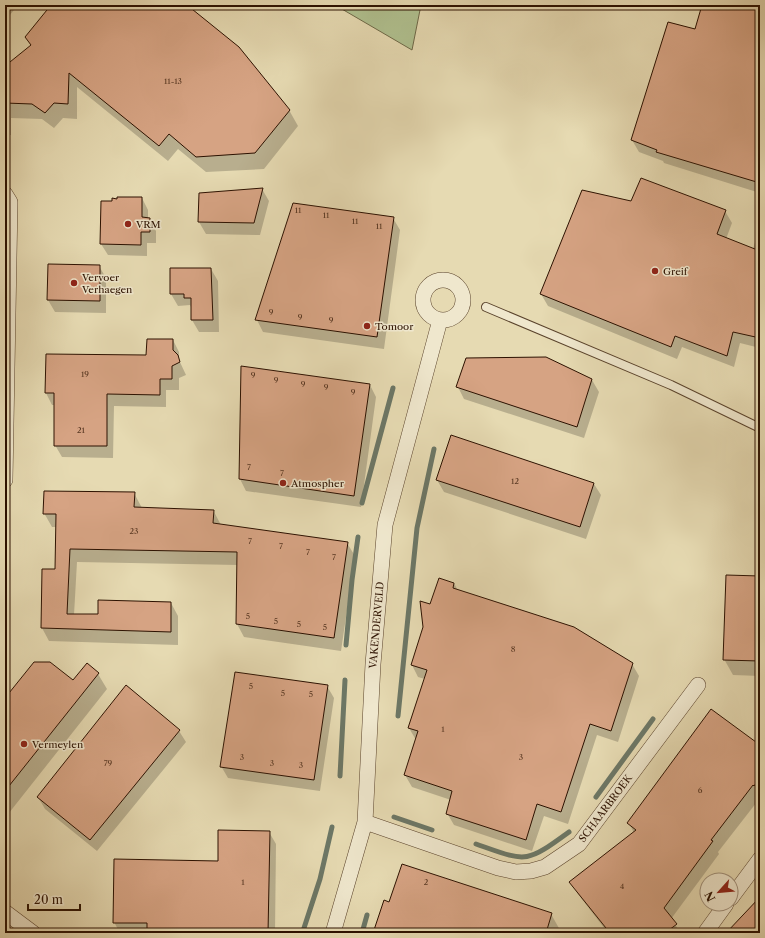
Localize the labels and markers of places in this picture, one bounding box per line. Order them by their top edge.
place label: VRM [135,218,161,231]
marker: VRM [123,219,133,229]
place label: Greif [663,265,689,278]
marker: Greif [650,266,660,276]
place label: Vervoer Verhaegen [81,271,133,296]
marker: Vervoer Verhaegen [69,278,79,288]
place label: Tomoor [375,320,414,333]
marker: Tomoor [362,321,372,331]
place label: Atmospher [290,477,345,490]
marker: Atmospher [278,478,288,488]
place label: Vermeylen [31,738,84,751]
marker: Vermeylen [19,739,29,749]

